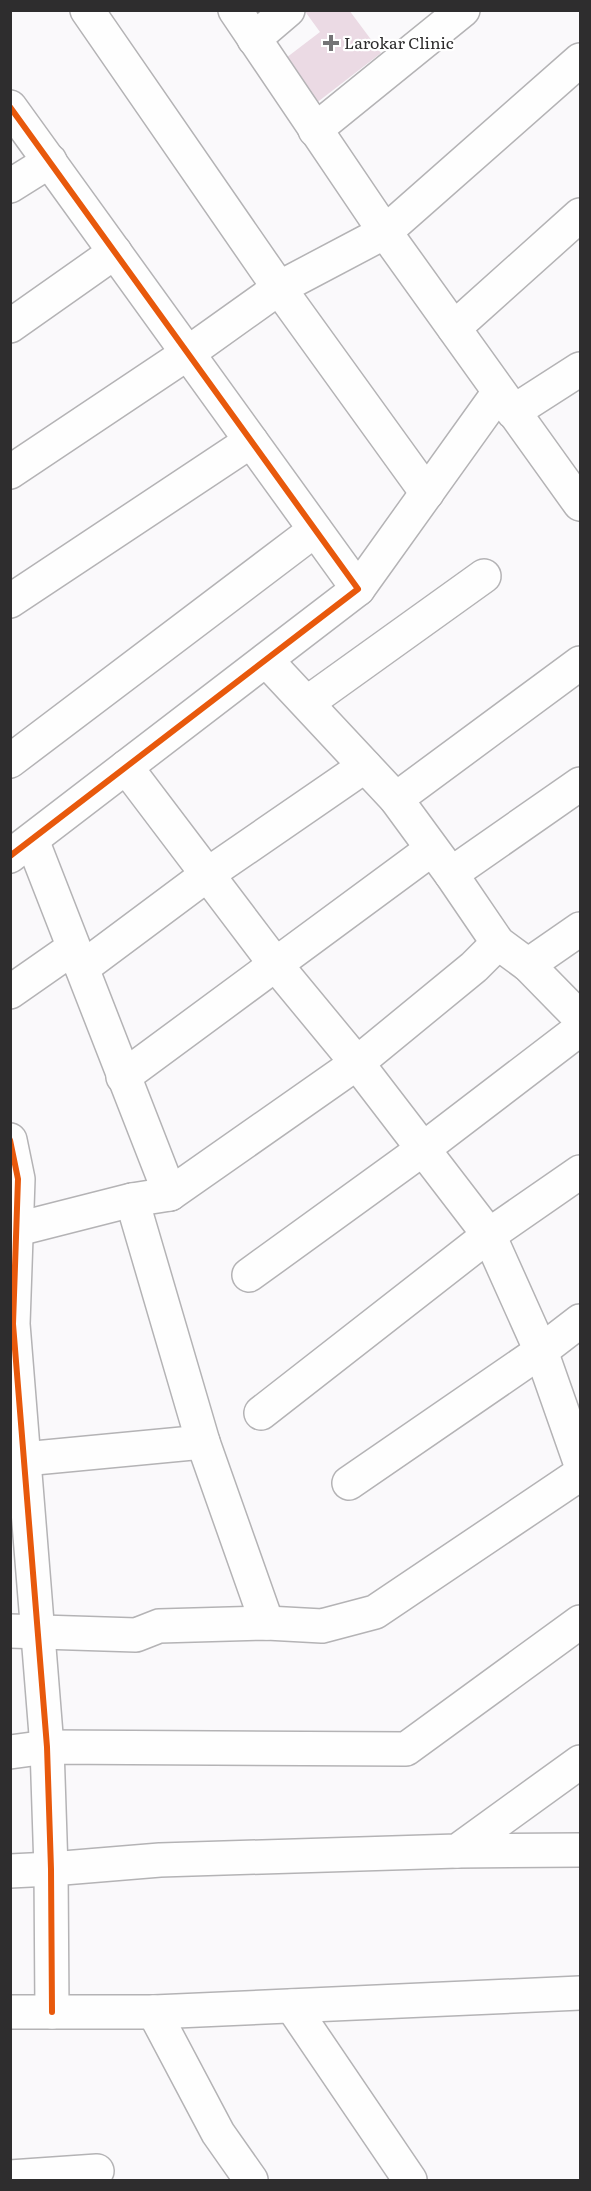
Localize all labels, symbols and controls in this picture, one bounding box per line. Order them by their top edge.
place label: Larokar Clinic [344,30,454,54]
marker: Larokar Clinic [322,34,340,52]

